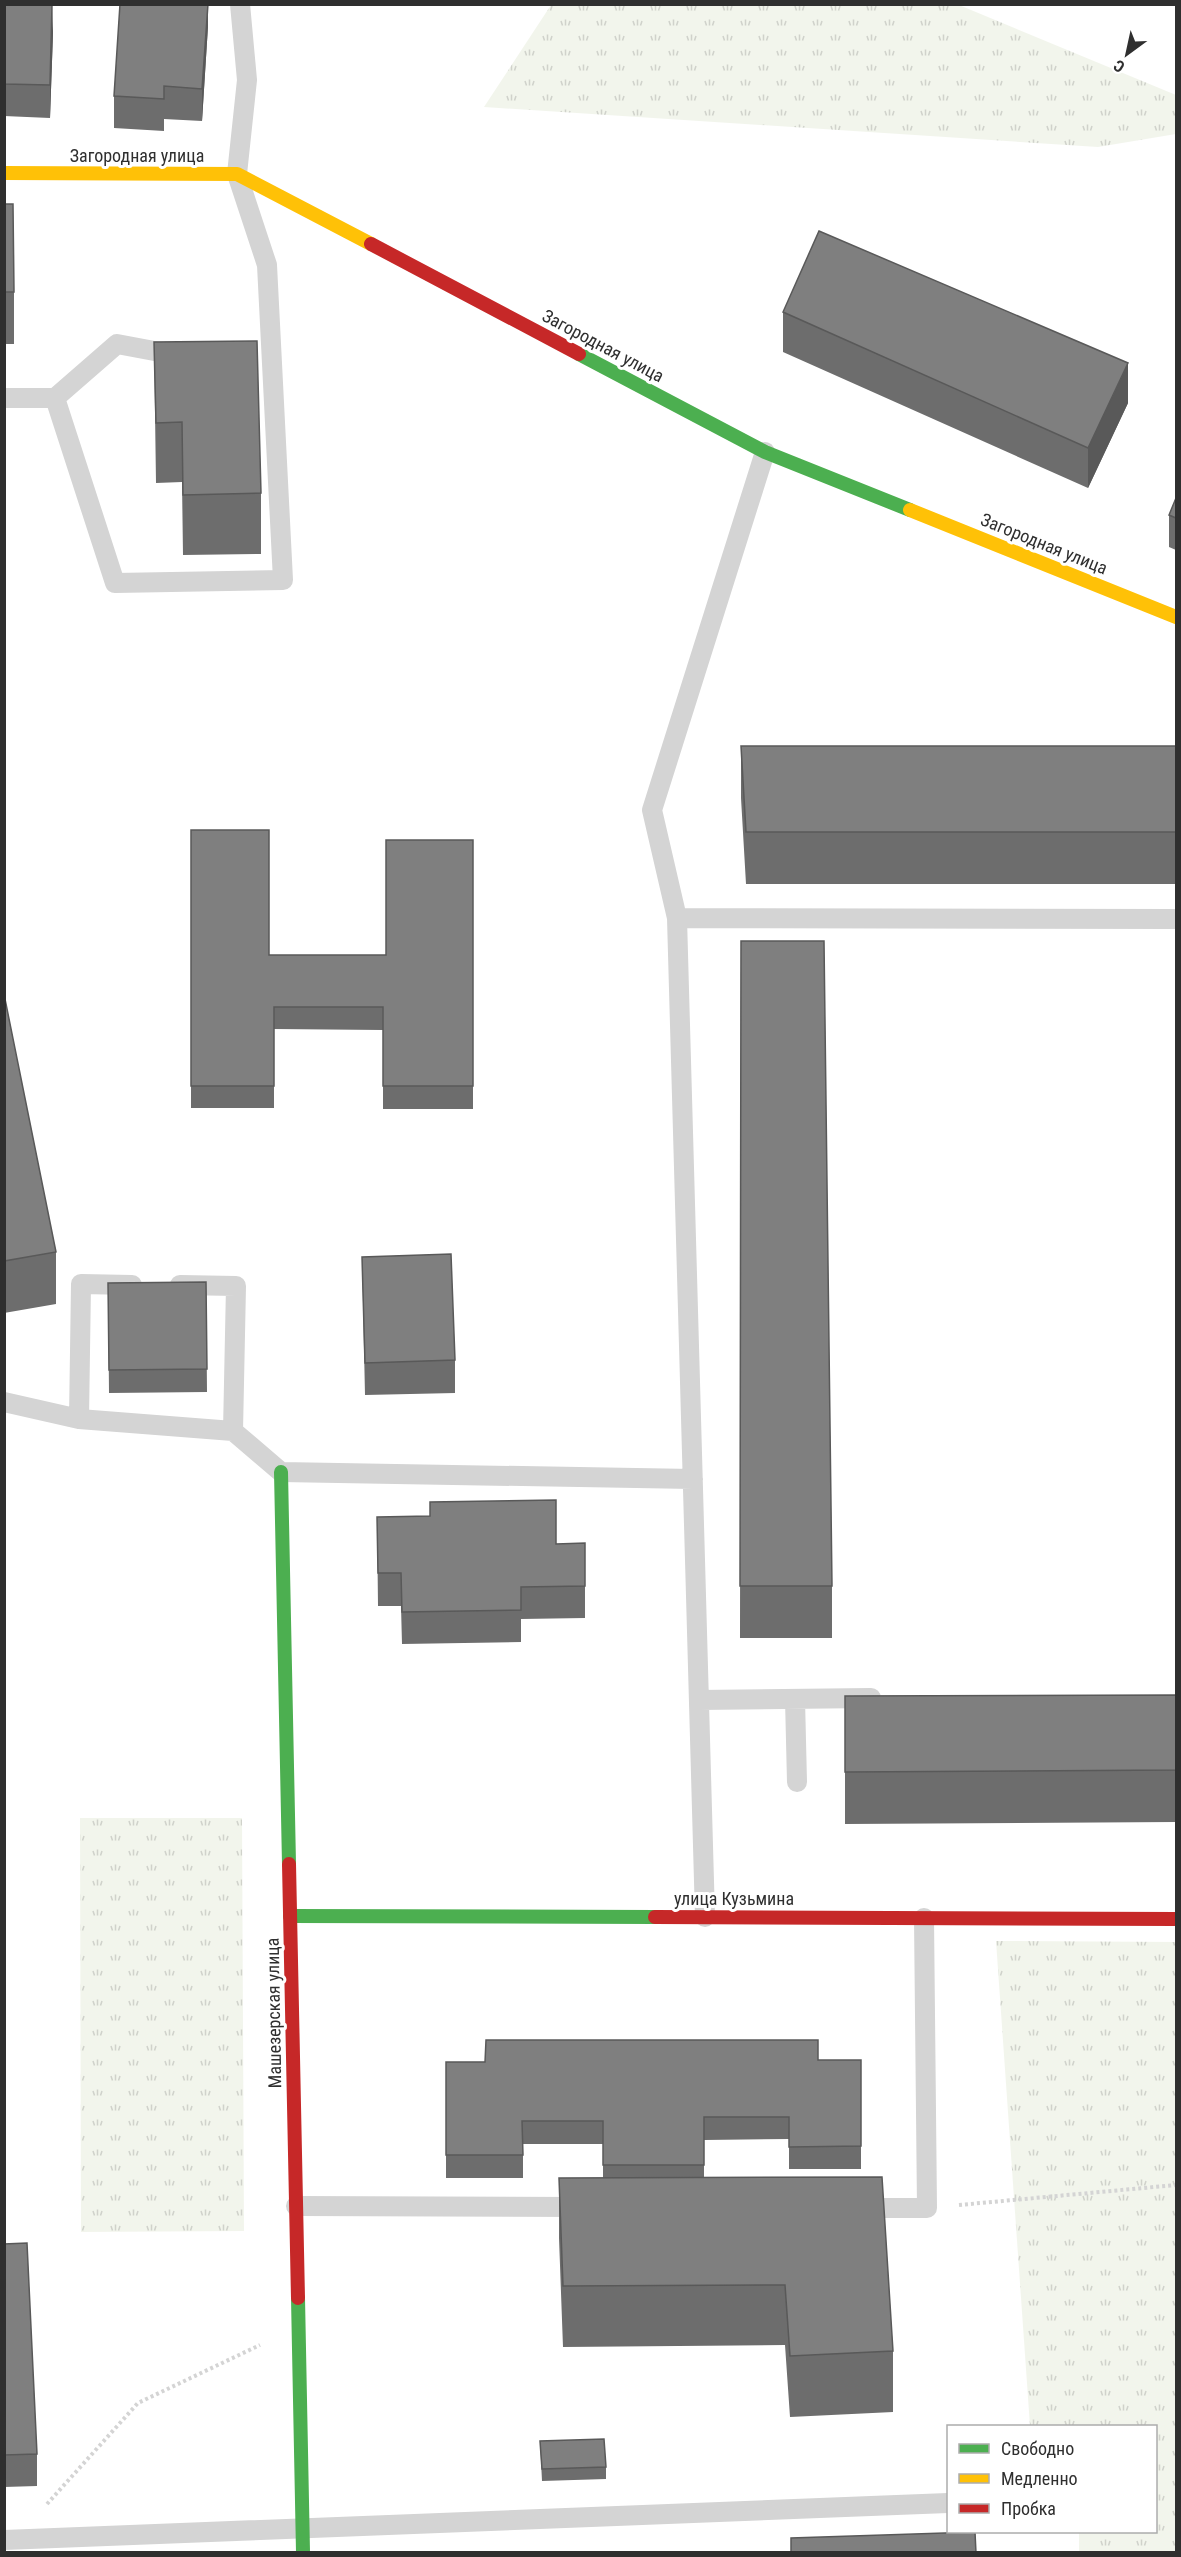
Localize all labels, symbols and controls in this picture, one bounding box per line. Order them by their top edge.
north arrow [1097,24,1157,84]
text: С [1110,56,1128,77]
street label: Загородная улица [70,145,204,166]
street label: Загородная улица [539,305,668,386]
street label: Загородная улица [978,509,1111,578]
street label: улица Кузьмина [674,1888,794,1909]
street label: Машезерская улица [262,1938,285,2089]
legend [947,2425,1157,2533]
text: Свободно [1001,2438,1074,2459]
text: Медленно [1001,2468,1078,2489]
text: Пробка [1001,2498,1056,2519]

